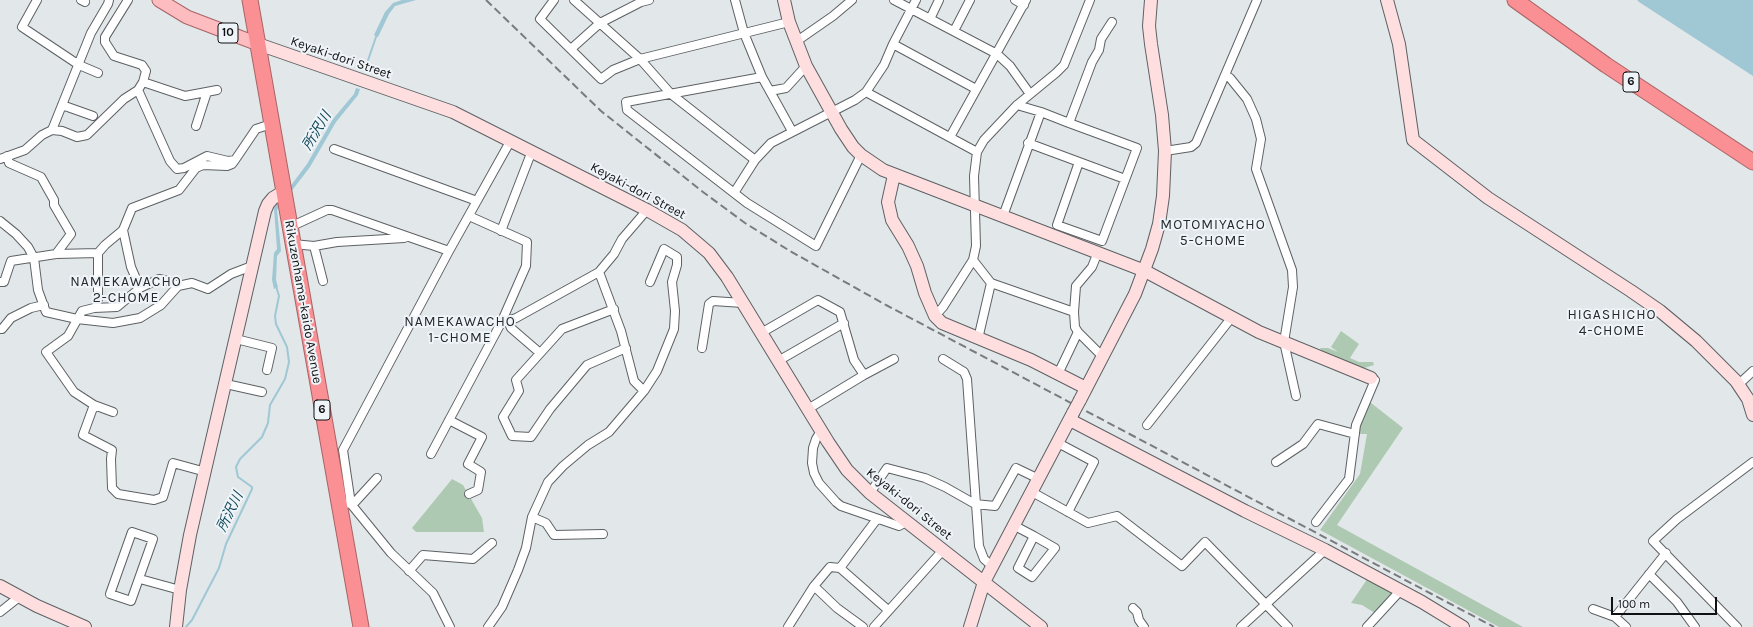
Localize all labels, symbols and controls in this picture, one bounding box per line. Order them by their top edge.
road number: 10 [218,23,238,43]
street label: Keyaki-dori Street [289,33,393,83]
road number: 6 [1623,72,1639,92]
water label: 所沢川 [299,109,335,153]
street label: Keyaki-dori Street [588,159,688,223]
district label: MOTOMIYACHO 5-CHOME [1160,217,1266,250]
street label: Rikuzenhama-kaido Avenue [281,219,325,385]
district label: NAMEKAWACHO 2-CHOME [70,274,182,306]
district label: HIGASHICHO 4-CHOME [1567,307,1657,340]
district label: NAMEKAWACHO 1-CHOME [404,314,516,346]
road number: 6 [314,400,330,420]
street label: Keyaki-dori Street [863,465,955,543]
water label: 所沢川 [213,489,247,535]
scale bar [1613,589,1719,615]
text: 100 m [1618,597,1650,611]

